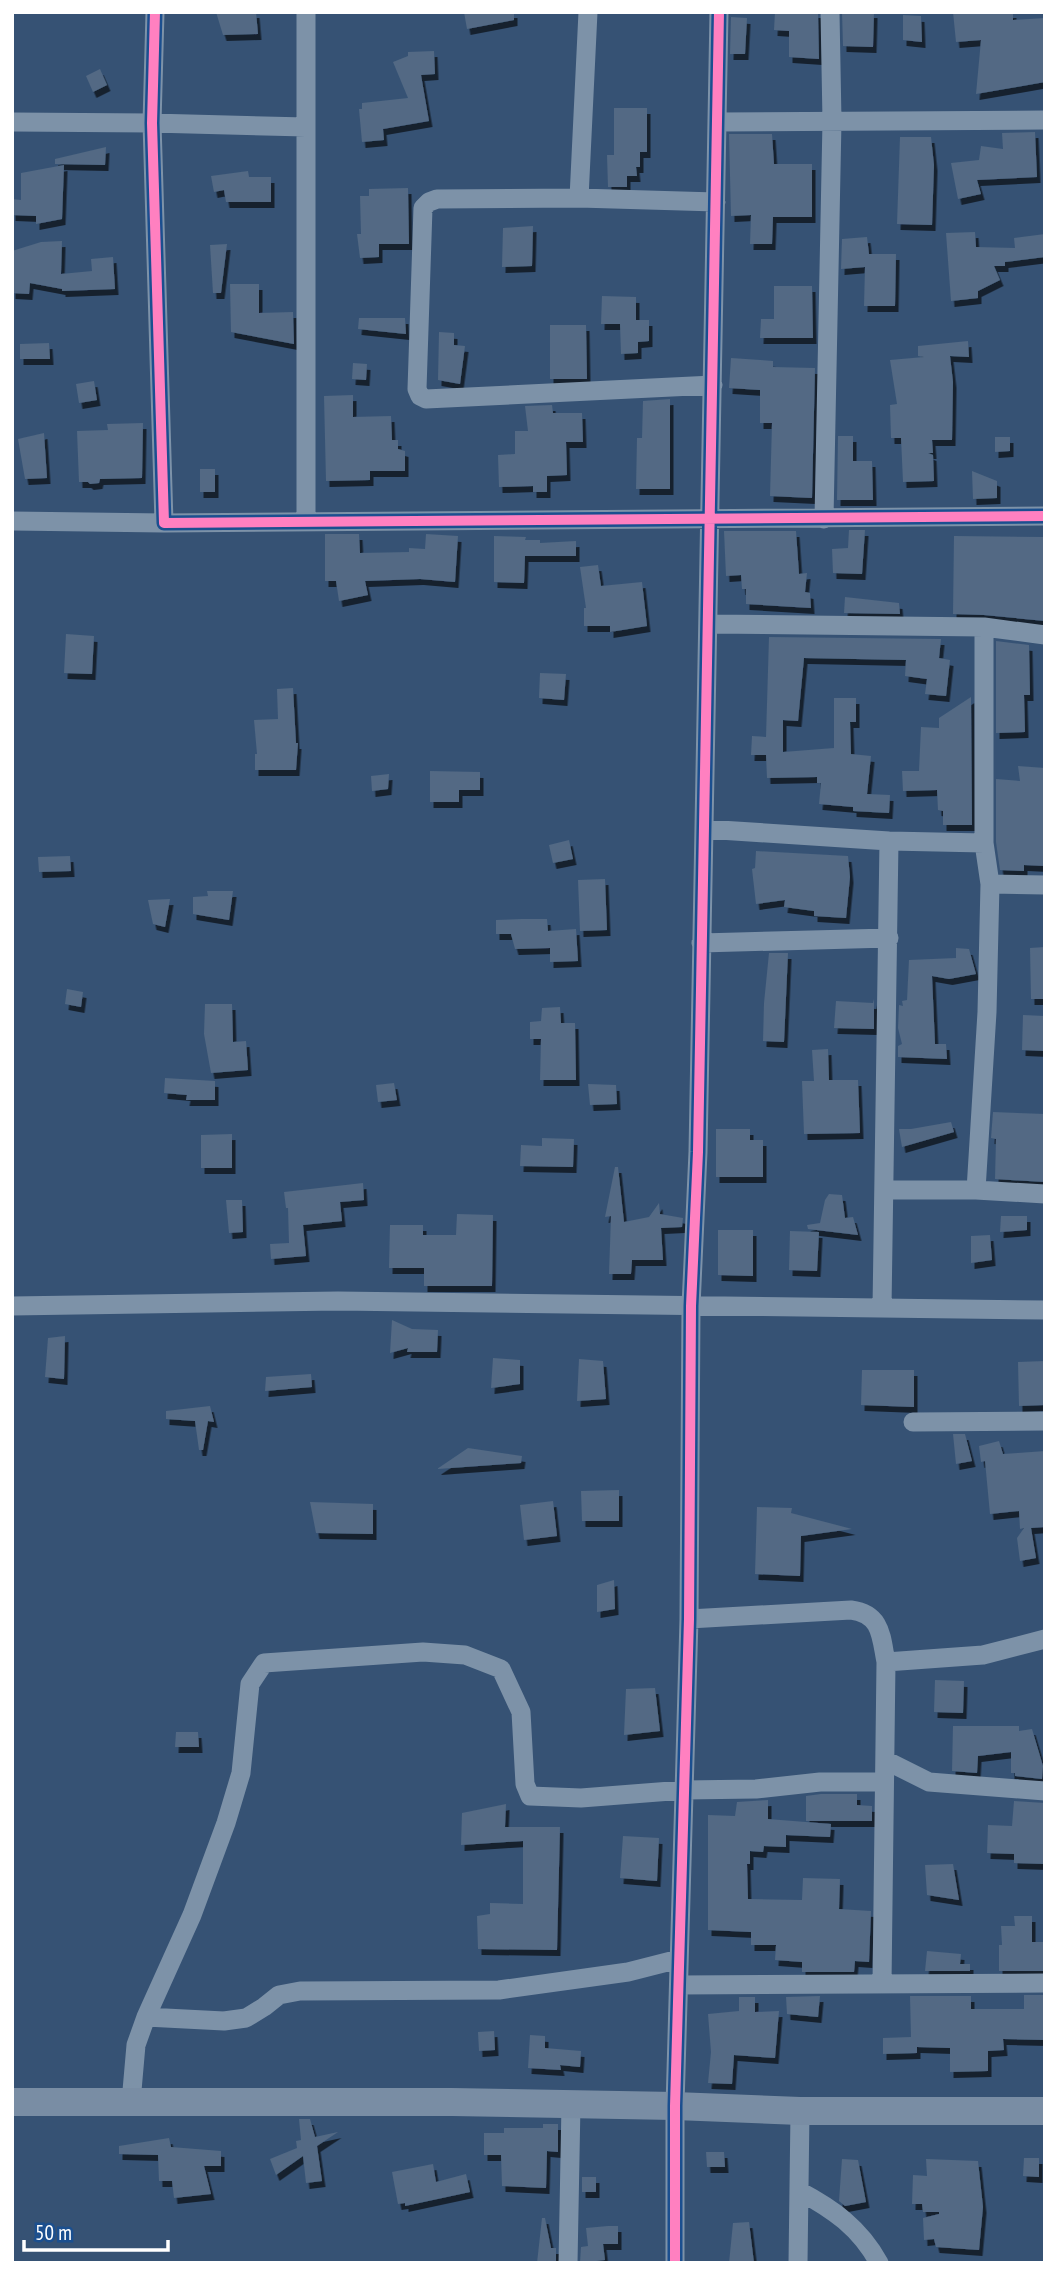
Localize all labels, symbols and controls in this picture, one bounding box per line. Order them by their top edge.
scale bar [24,2208,168,2252]
text: 50 m [35,2219,72,2246]

